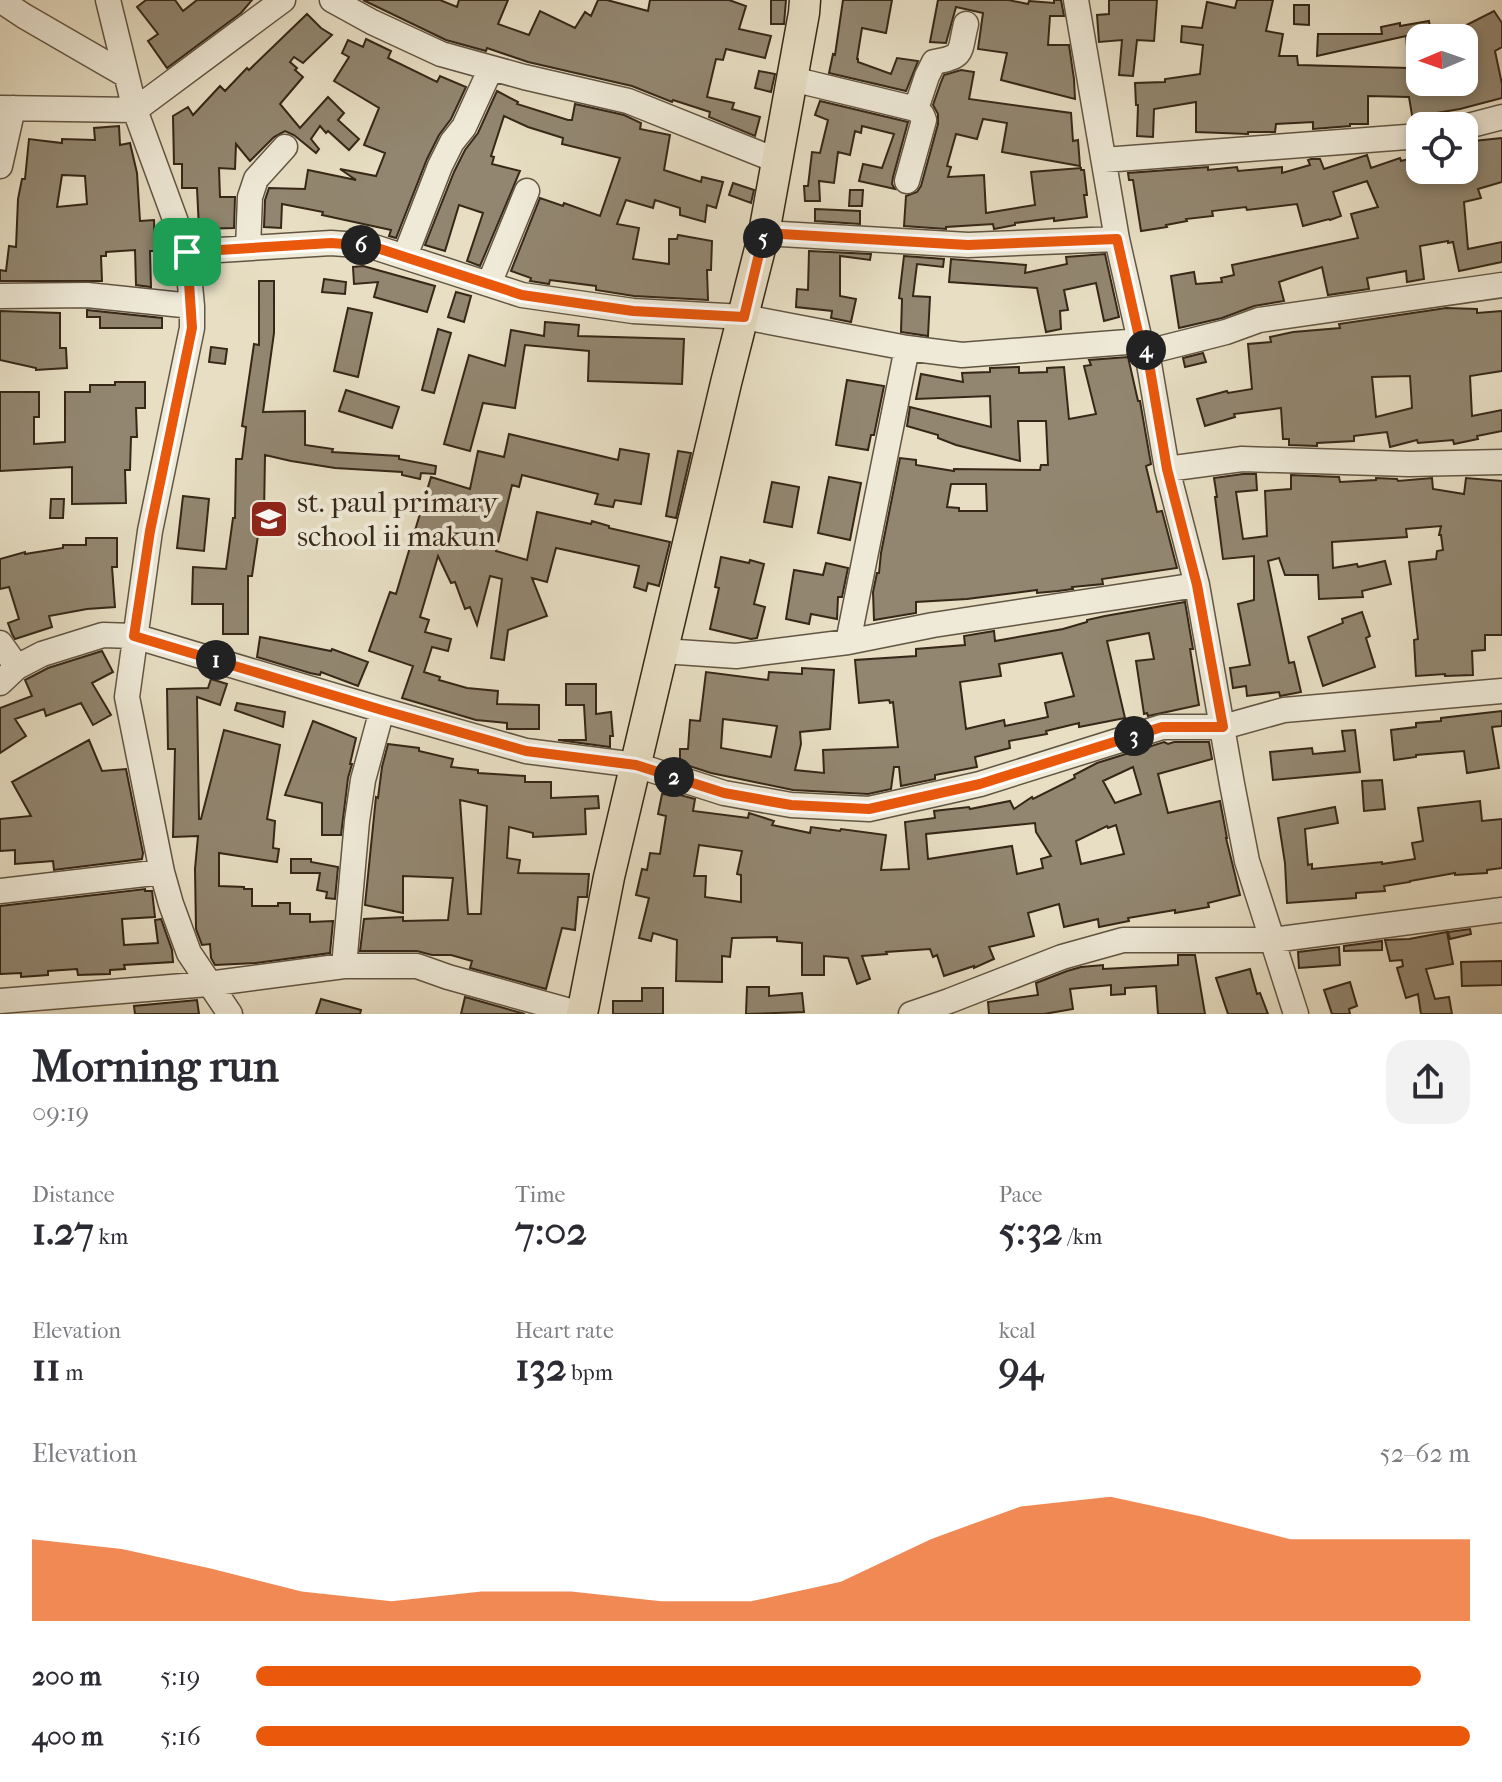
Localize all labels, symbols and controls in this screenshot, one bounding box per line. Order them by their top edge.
north arrow [1406,24,1478,96]
map controls [1406,24,1478,184]
button: locate [1406,112,1478,184]
pin [153,218,221,286]
pin: 5 [743,218,783,258]
pin: 6 [341,225,381,265]
text: 5 [758,225,768,251]
icon: arrive [165,230,209,274]
text: 6 [355,232,367,258]
pin: 4 [1126,330,1166,370]
text: 4 [1140,337,1153,363]
place label: st. paul primary school ii makun [297,485,499,554]
school or university icon: st. paul primary school ii makun [248,498,290,540]
pin: 1 [196,640,236,680]
text: 1 [212,647,220,673]
pin: 3 [1114,716,1154,756]
text: 3 [1129,723,1139,749]
pin: 2 [654,757,694,797]
text: 2 [668,764,680,790]
button: share [1386,1040,1470,1124]
text: Morning run [32,1041,279,1092]
text: 09:19 [32,1097,89,1128]
text: Distance [32,1182,115,1208]
text: Time [515,1182,565,1208]
text: Pace [999,1182,1042,1208]
text: 1.27 [32,1208,94,1254]
text: 7:02 [515,1208,587,1254]
text: 5:32 [999,1208,1063,1254]
text: km [94,1224,128,1250]
text: /km [1063,1224,1102,1250]
text: Elevation [32,1318,121,1344]
text: Heart rate [515,1318,614,1344]
text: kcal [999,1318,1036,1344]
text: 11 [32,1344,61,1390]
text: 132 [515,1344,567,1390]
text: 94 [999,1344,1043,1390]
text: m [61,1360,84,1386]
text: bpm [567,1360,613,1386]
text: Elevation [32,1438,137,1469]
text: 52–62 m [1379,1438,1470,1469]
text: 200 m [32,1661,101,1692]
text: 5:19 [160,1661,200,1692]
text: 400 m [32,1721,103,1752]
text: 5:16 [160,1721,201,1752]

